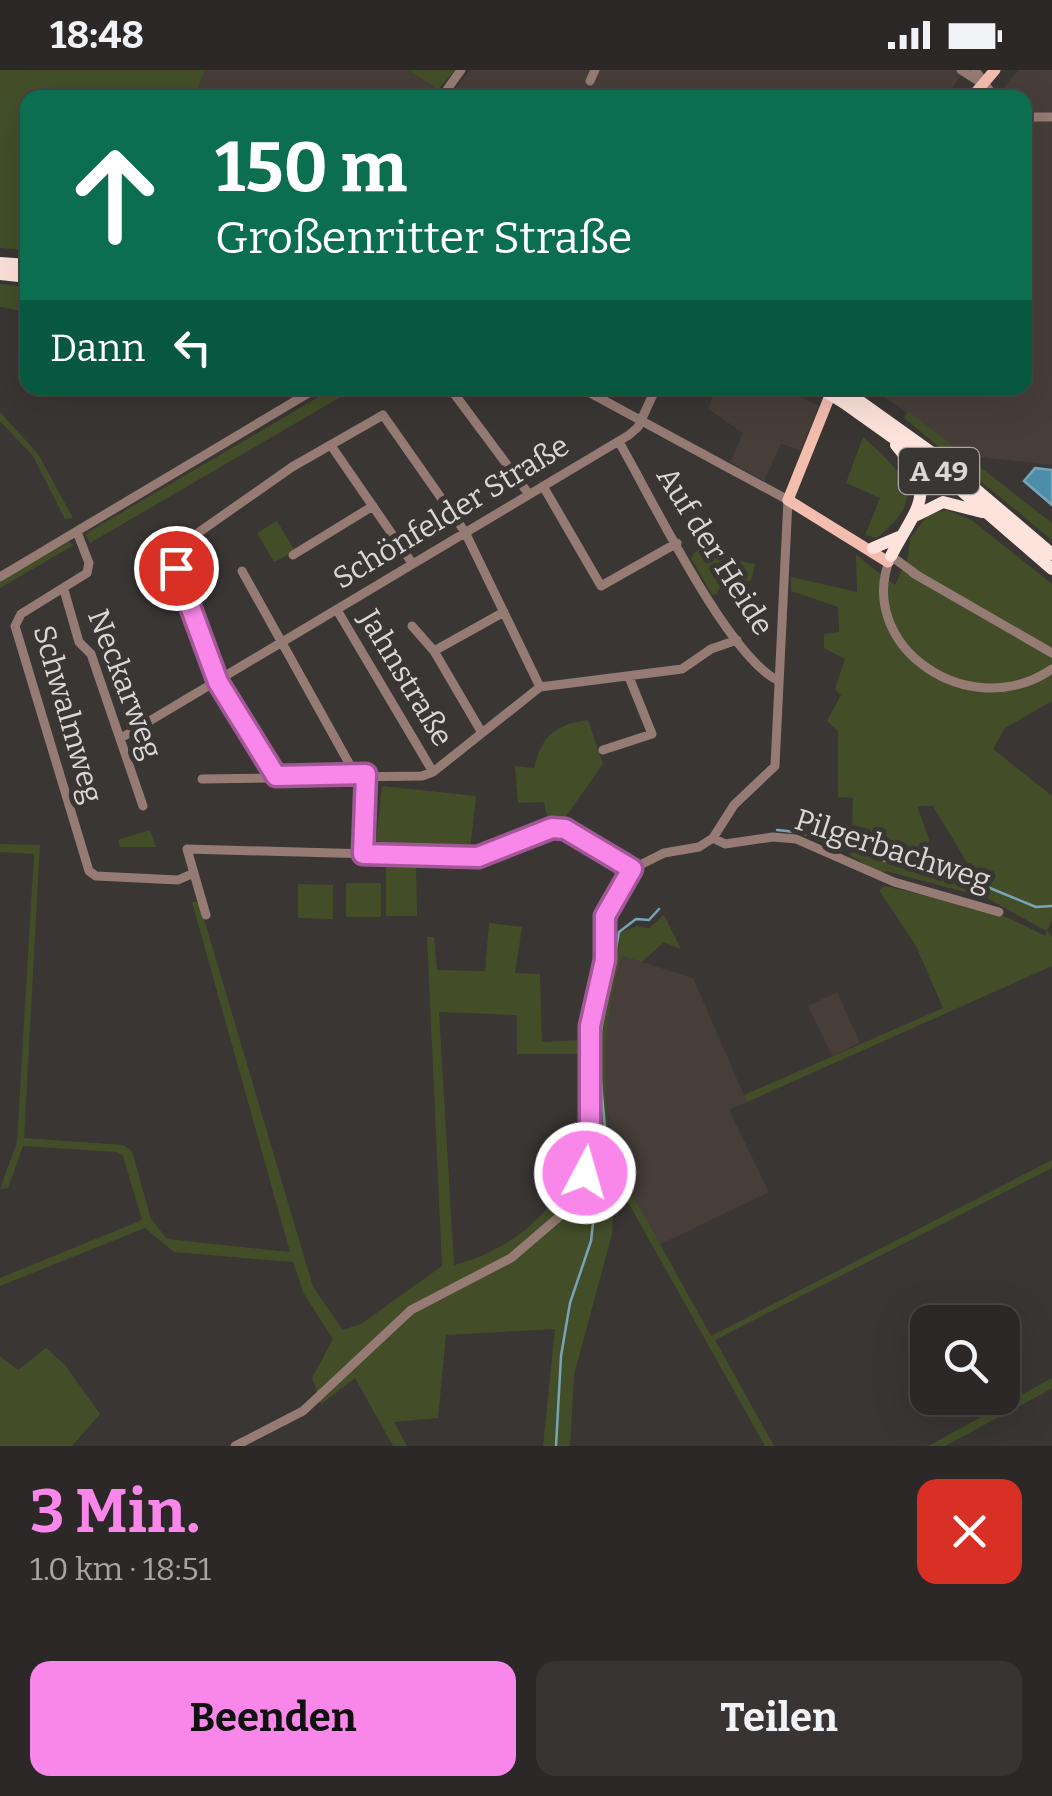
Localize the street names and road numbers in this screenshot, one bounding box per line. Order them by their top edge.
street label: Schönfelder Straße [327,427,575,597]
road number: A 49 [899,448,979,494]
street label: Auf der Heide [649,460,781,642]
street label: Jahnstraße [351,602,461,753]
street label: Neckarweg [80,604,170,764]
street label: Schwalmweg [25,621,111,807]
street label: Pilgerbachweg [791,801,995,899]

